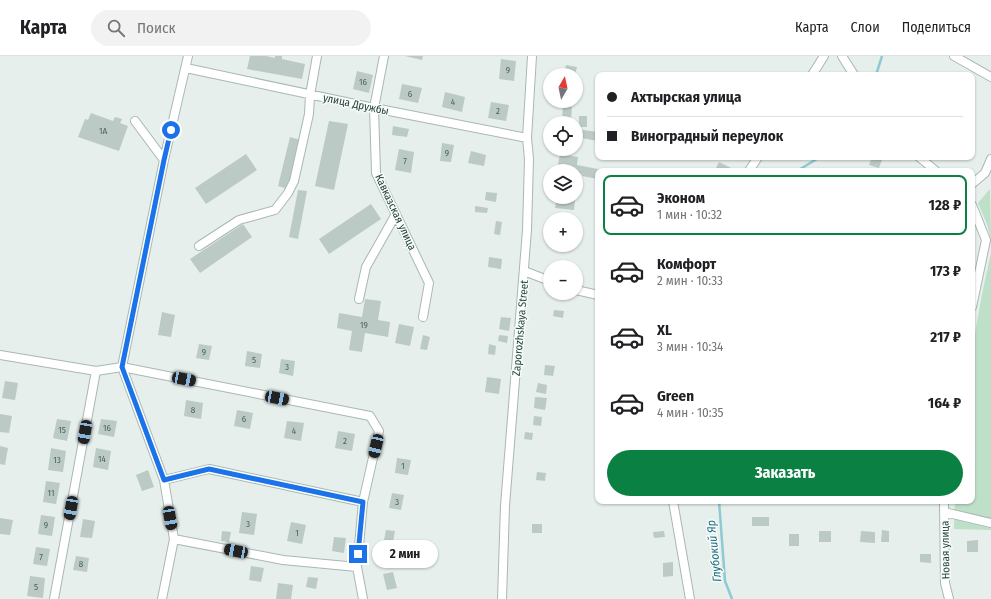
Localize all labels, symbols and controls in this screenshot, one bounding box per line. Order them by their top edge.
search box [91,10,371,46]
text: Карта [20,16,67,39]
icon: search [105,17,127,39]
text: Поиск [137,19,175,37]
text: Карта [795,19,829,36]
text: Слои [851,19,880,36]
text: Поделиться [902,19,971,36]
house number: 9 [506,65,510,75]
north arrow [543,68,583,108]
map controls [543,68,583,300]
house number: 16 [359,77,368,87]
text: Ахтырская улица [631,88,741,106]
house number: 6 [408,89,413,99]
street label: улица Дружбы [322,91,390,118]
house number: 4 [451,97,456,107]
house number: 2 [496,106,500,116]
button: locate [543,116,583,156]
route start [162,121,180,139]
house number: 1А [99,126,107,136]
text: Виноградный переулок [631,127,783,145]
house number: 9 [445,148,449,158]
house number: 7 [403,156,407,166]
button: layers [543,164,583,204]
street label: Кавказская улица [372,172,419,252]
icon: car [609,187,645,223]
text: Эконом [657,189,705,207]
text: 128 ₽ [929,196,961,214]
text: 1 мин · 10:32 [657,207,722,222]
button: + [543,212,583,252]
icon: car [609,253,645,289]
text: Комфорт [657,255,716,273]
button: − [543,260,583,300]
text: 173 ₽ [930,262,961,280]
text: 2 мин · 10:33 [657,273,723,288]
street label: Zaporozhskaya Street [510,279,531,376]
icon: car [609,319,645,355]
house number: 19 [360,320,368,330]
text: XL [657,321,672,339]
text: 217 ₽ [930,328,961,346]
text: 3 мин · 10:34 [657,339,723,354]
house number: 9 [202,347,206,357]
house number: 5 [252,355,256,365]
house number: 3 [285,362,289,372]
car [171,371,197,387]
icon: car [609,385,645,421]
text: Green [657,387,694,405]
car [264,390,290,406]
text: 164 ₽ [928,394,961,412]
house number: 8 [191,405,196,415]
text: 4 мин · 10:35 [657,405,724,420]
house number: 6 [242,414,247,424]
car [77,419,93,445]
house number: 16 [103,423,112,433]
house number: 15 [58,425,66,435]
house number: 4 [292,426,297,436]
car [367,433,385,459]
house number: 2 [343,436,347,446]
button: Заказать [607,450,963,496]
house number: 14 [98,454,107,464]
house number: 13 [53,455,61,465]
house number: 1 [401,461,405,471]
house number: 11 [48,488,54,498]
car [63,495,79,521]
house number: 3 [395,497,399,507]
car [162,505,178,531]
house number: 3 [246,519,250,529]
water label: Глубокий Яр [704,519,724,583]
house number: 9 [44,520,48,530]
street label: Новая улица [938,520,953,580]
house number: 1 [295,528,299,538]
callout: 2 мин [372,540,438,568]
car [223,543,249,559]
route end [349,545,367,563]
text: 2 мин [390,546,420,561]
house number: 7 [39,552,43,562]
house number: 8 [79,559,84,569]
house number: 5 [34,582,38,592]

